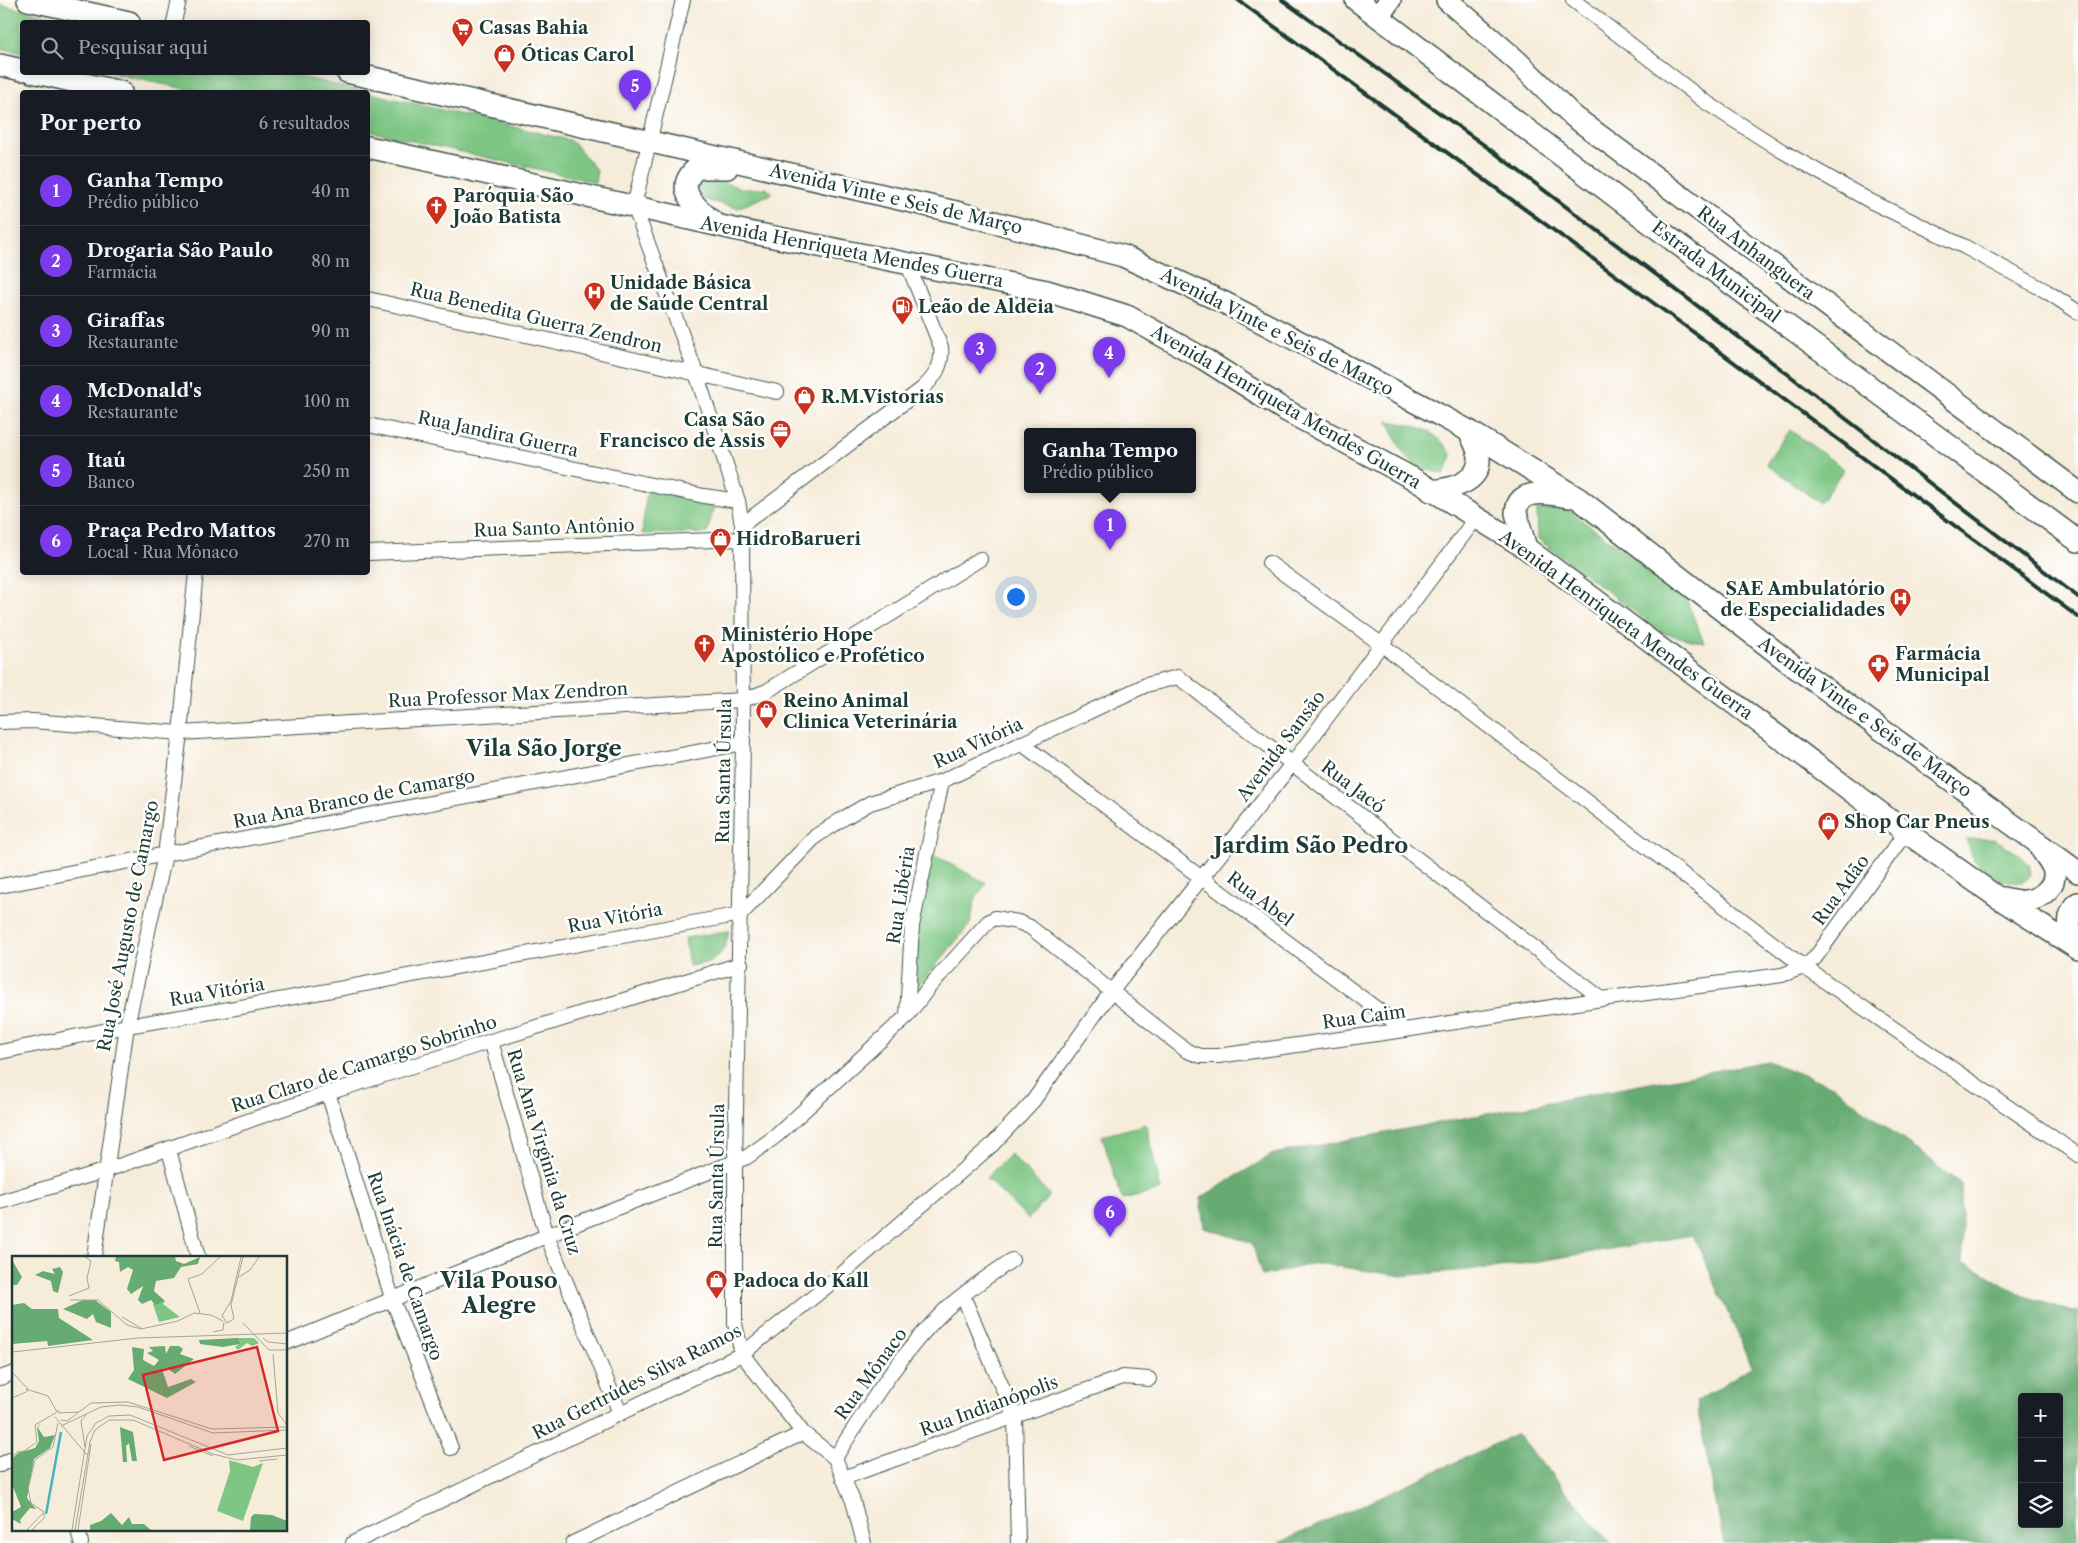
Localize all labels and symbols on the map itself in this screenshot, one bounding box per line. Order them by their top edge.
supermarket icon: Casas Bahia [451,16,475,47]
place label: Casas Bahia [479,17,589,39]
shop icon: Óticas Carol [493,43,517,74]
place label: Óticas Carol [521,43,635,66]
pin: 5 [619,70,651,111]
street label: Avenida Vinte e Seis de Março [766,159,1025,239]
place label: Paróquia São João Batista [450,185,574,228]
church icon: Paróquia São João Batista [425,194,449,225]
street label: Rua Anhanguera [1693,202,1820,305]
street label: Avenida Henriqueta Mendes Guerra [698,212,1006,292]
street label: Estrada Municipal [1647,217,1785,327]
street label: Avenida Vinte e Seis de Março [1156,263,1397,401]
place label: Unidade Básica de Saúde Central [610,272,768,315]
street label: Rua Benedita Guerra Zendron [408,278,664,358]
hospital icon: Unidade Básica de Saúde Central [582,281,606,312]
fuel station icon: Leão de Aldeia [890,295,914,326]
place label: Leão de Aldeia [918,296,1055,318]
street label: Avenida Henriqueta Mendes Guerra [1146,320,1425,494]
pin: 3 [964,333,996,374]
pin: 4 [1093,337,1125,378]
pin: 2 [1024,353,1056,394]
shop icon: R.M.Vistorias [793,385,817,416]
place label: R.M.Vistorias [821,386,944,408]
street label: Rua Jandira Guerra [416,406,581,462]
place label: Casa São Francisco de Assis [599,409,765,452]
office icon: Casa São Francisco de Assis [769,418,793,449]
pin: 1 [1094,509,1126,550]
street label: Rua Santo Antônio [473,514,635,542]
street label: Avenida Henriqueta Mendes Guerra [1494,525,1758,725]
shop icon: HidroBarueri [708,527,732,558]
place label: HidroBarueri [736,528,862,550]
place label: SAE Ambulatório de Especialidades [1721,578,1885,621]
your location [1003,584,1029,610]
hospital icon: SAE Ambulatório de Especialidades [1889,587,1913,618]
place label: Ministério Hope Apostólico e Profético [720,624,925,667]
street label: Avenida Vinte e Seis de Março [1753,631,1976,802]
church icon: Ministério Hope Apostólico e Profético [693,633,717,664]
place label: Farmácia Municipal [1895,643,1990,686]
pharmacy icon: Farmácia Municipal [1867,652,1891,683]
street label: Rua Professor Max Zendron [387,678,629,712]
street label: Avenida Sansão [1232,686,1330,807]
place label: Reino Animal Clinica Veterinária [783,690,958,733]
street label: Rua Santa Úrsula [711,698,736,844]
shop icon: Reino Animal Clinica Veterinária [755,699,779,730]
street label: Rua Vitória [930,713,1027,773]
district label: Vila São Jorge [465,735,622,762]
street label: Rua Jacó [1317,756,1389,818]
street label: Rua Ana Branco de Camargo [231,765,477,833]
street label: Rua José Augusto de Camargo [93,798,163,1054]
shop icon: Shop Car Pneus [1816,810,1840,841]
place label: Shop Car Pneus [1844,811,1990,833]
district label: Jardim São Pedro [1210,832,1408,859]
street label: Rua Libéria [882,844,920,946]
street label: Rua Adão [1808,850,1874,930]
street label: Rua Abel [1223,867,1297,931]
street label: Rua Vitória [566,898,665,938]
street label: Rua Vitória [168,973,267,1011]
street label: Rua Caim [1321,1000,1407,1034]
street label: Rua Claro de Camargo Sobrinho [229,1011,499,1117]
street label: Rua Ana Virginia da Cruz [502,1046,586,1258]
street label: Rua Santa Úrsula [704,1103,729,1249]
street label: Rua Inácia de Camargo [362,1169,448,1363]
pin: 6 [1094,1196,1126,1237]
inset map [12,1256,288,1530]
district label: Vila Pouso Alegre [439,1267,558,1319]
shop icon: Padoca do Kall [705,1269,729,1300]
place label: Padoca do Kall [733,1270,869,1292]
street label: Rua Gertrúdes Silva Ramos [529,1320,745,1444]
street label: Rua Mônaco [830,1324,912,1424]
street label: Rua Indianópolis [917,1371,1061,1441]

